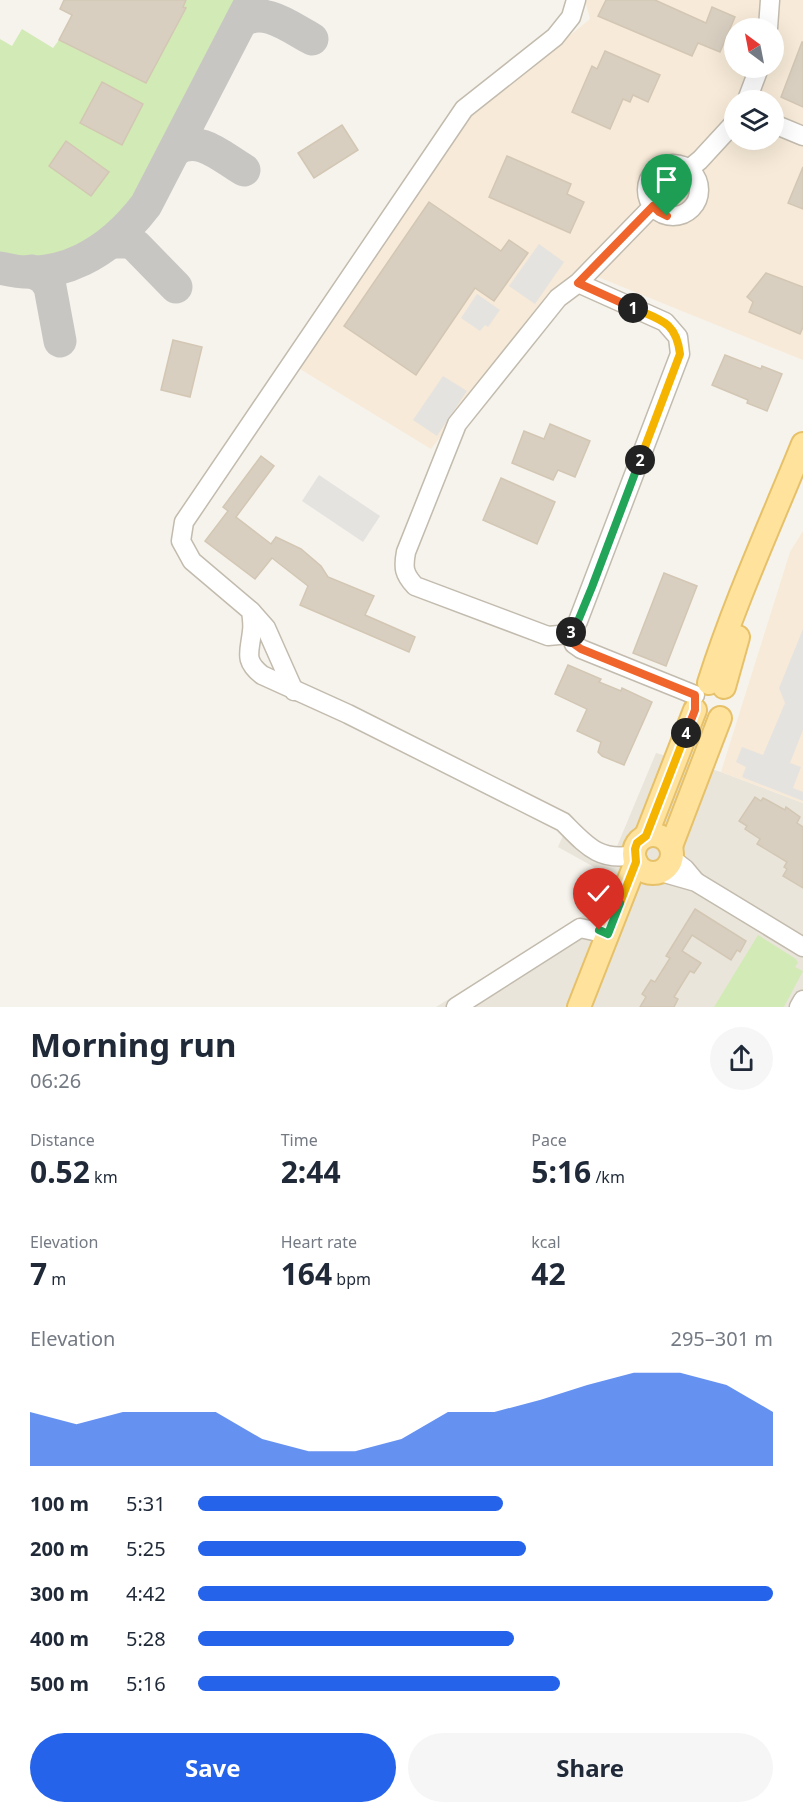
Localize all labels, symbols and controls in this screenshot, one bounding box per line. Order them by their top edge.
north arrow [724,18,784,78]
map controls [724,18,784,150]
button: layers [724,90,784,150]
pin [641,154,692,216]
icon: arrive [650,163,683,196]
pin: 1 [618,293,648,323]
text: 1 [628,297,638,319]
pin: 2 [625,445,655,475]
text: 2 [635,449,645,471]
pin: 3 [556,617,586,647]
text: 3 [566,621,576,643]
pin: 4 [671,718,701,748]
text: 4 [681,722,691,744]
pin [573,868,624,930]
icon: check [582,877,615,910]
text: Morning run [30,1022,236,1067]
button: share [710,1027,773,1090]
text: 06:26 [30,1067,81,1094]
text: Distance [30,1129,95,1151]
text: Time [281,1129,318,1151]
text: Pace [531,1129,567,1151]
text: 0.52 [30,1151,90,1192]
text: 2:44 [281,1151,341,1192]
text: 5:16 [531,1151,591,1192]
text: km [90,1166,118,1188]
text: /km [591,1166,625,1188]
text: Elevation [30,1231,98,1253]
text: Heart rate [281,1231,357,1253]
text: kcal [531,1231,561,1253]
text: 7 [30,1253,47,1294]
text: 164 [281,1253,332,1294]
text: 42 [531,1253,566,1294]
text: m [47,1268,66,1290]
text: bpm [332,1268,371,1290]
text: Elevation [30,1325,115,1352]
text: 295–301 m [670,1325,773,1352]
text: 100 m [30,1490,89,1517]
text: 5:31 [126,1490,166,1517]
text: 200 m [30,1535,89,1562]
text: 5:25 [126,1535,166,1562]
text: 300 m [30,1580,89,1607]
text: 4:42 [126,1580,166,1607]
text: 400 m [30,1625,89,1652]
text: 5:28 [126,1625,166,1652]
text: 500 m [30,1670,89,1697]
text: 5:16 [126,1670,166,1697]
button: Save [30,1733,396,1802]
button: Share [408,1733,773,1802]

